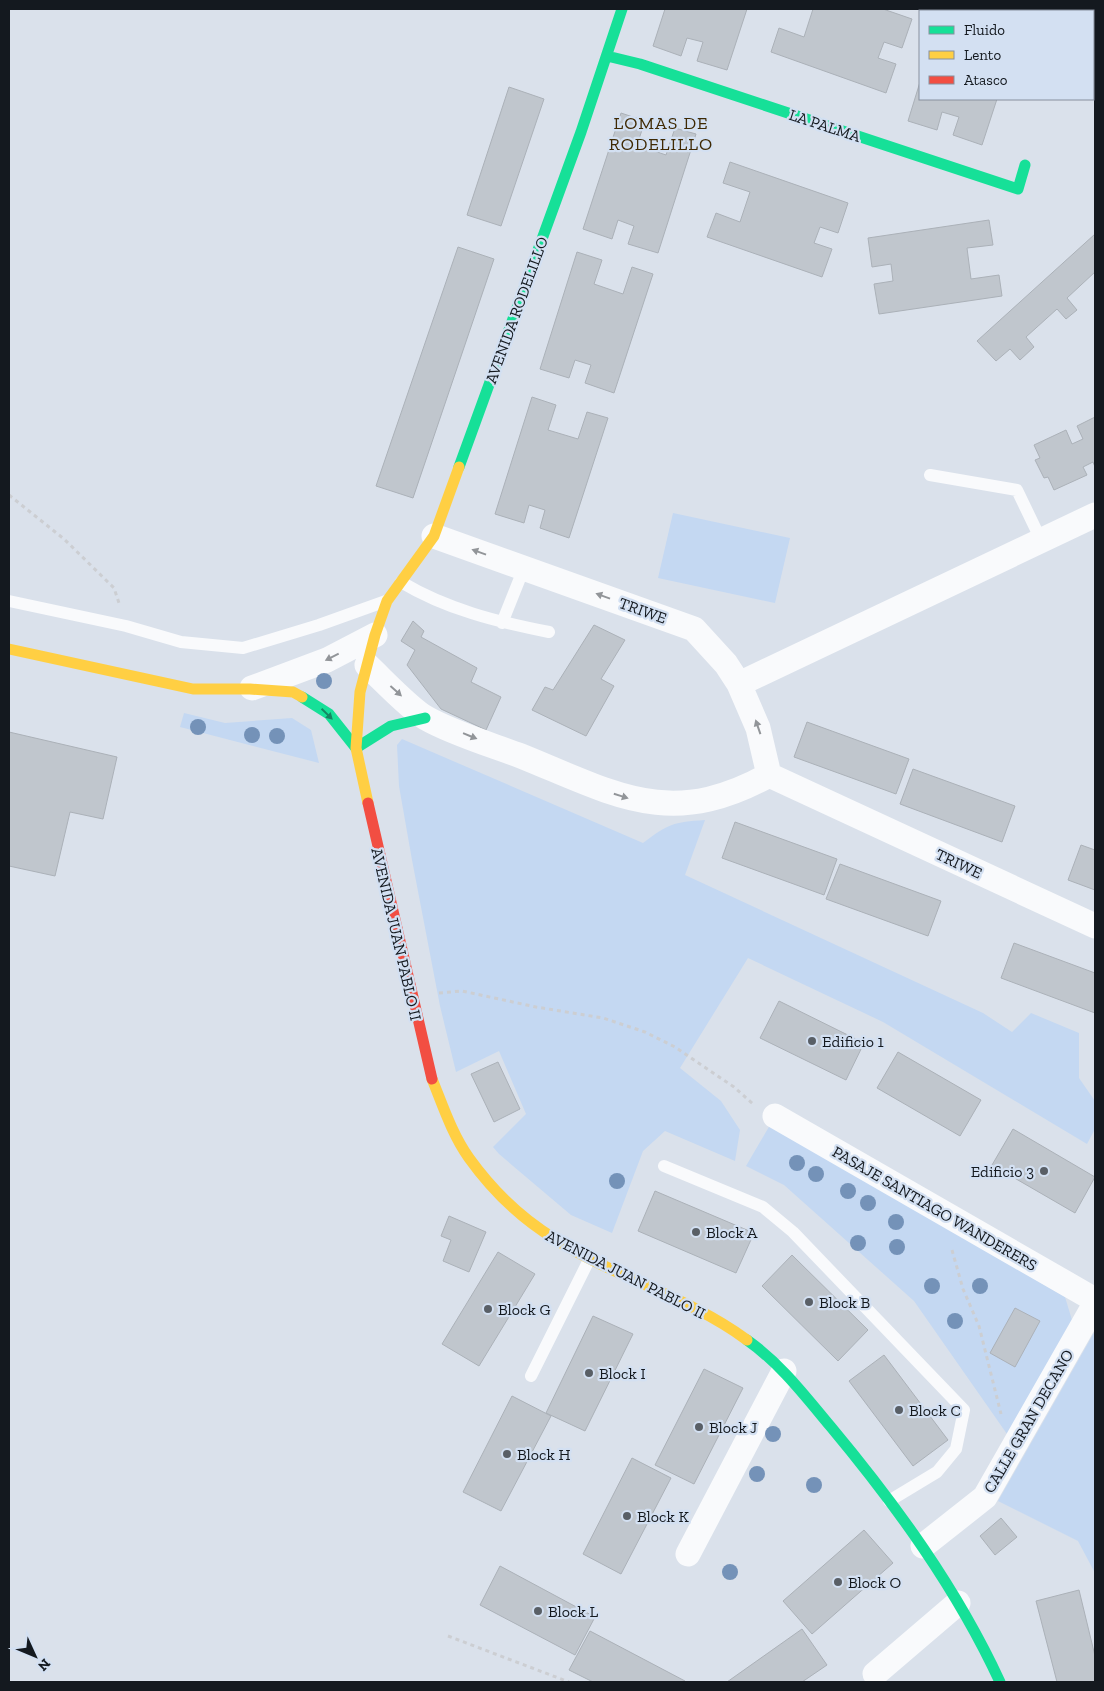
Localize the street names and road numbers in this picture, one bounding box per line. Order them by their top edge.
street label: LA PALMA [787,105,864,146]
street label: AVENIDA RODELILLO [481,234,552,386]
street label: TRIWE [616,593,669,628]
street label: TRIWE [932,844,985,882]
street label: AVENIDA JUAN PABLO II [367,846,426,1022]
street label: PASAJE SANTIAGO WANDERERS [829,1142,1041,1275]
street label: AVENIDA JUAN PABLO II [543,1226,709,1323]
street label: CALLE GRAN DECANO [980,1346,1077,1496]

